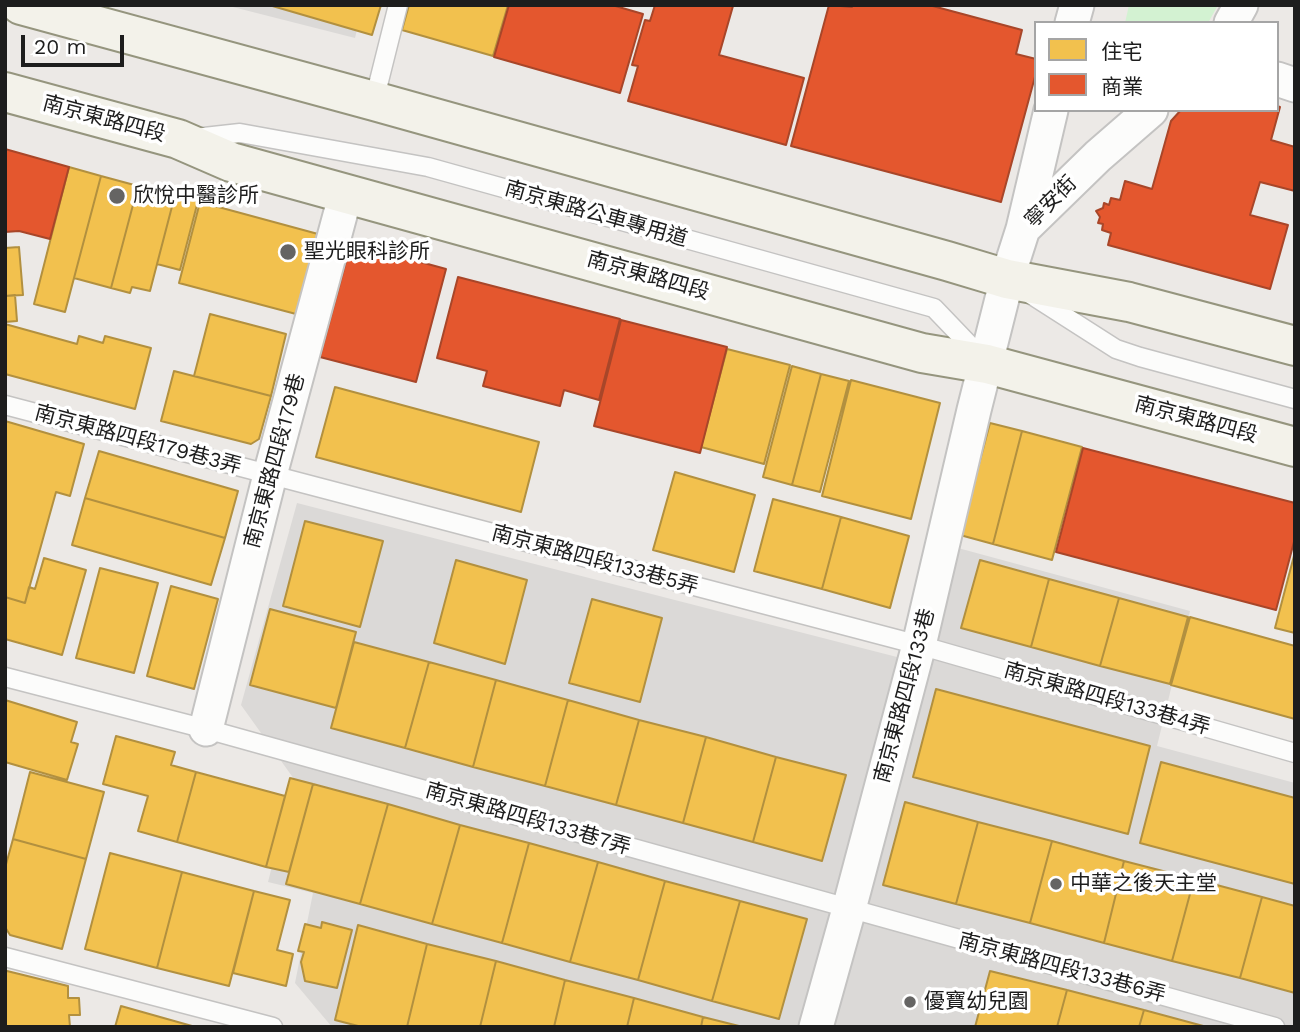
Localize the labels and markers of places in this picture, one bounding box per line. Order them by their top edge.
place label: 欣悅中醫診所 [133,183,259,209]
marker: 欣悅中醫診所 [107,186,127,206]
place label: 聖光眼科診所 [304,239,430,265]
marker: 聖光眼科診所 [278,242,298,262]
place label: 中華之後天主堂 [1070,871,1217,897]
marker: 中華之後天主堂 [1048,876,1064,892]
place label: 優寶幼兒園 [924,989,1029,1015]
marker: 優寶幼兒園 [902,994,918,1010]

